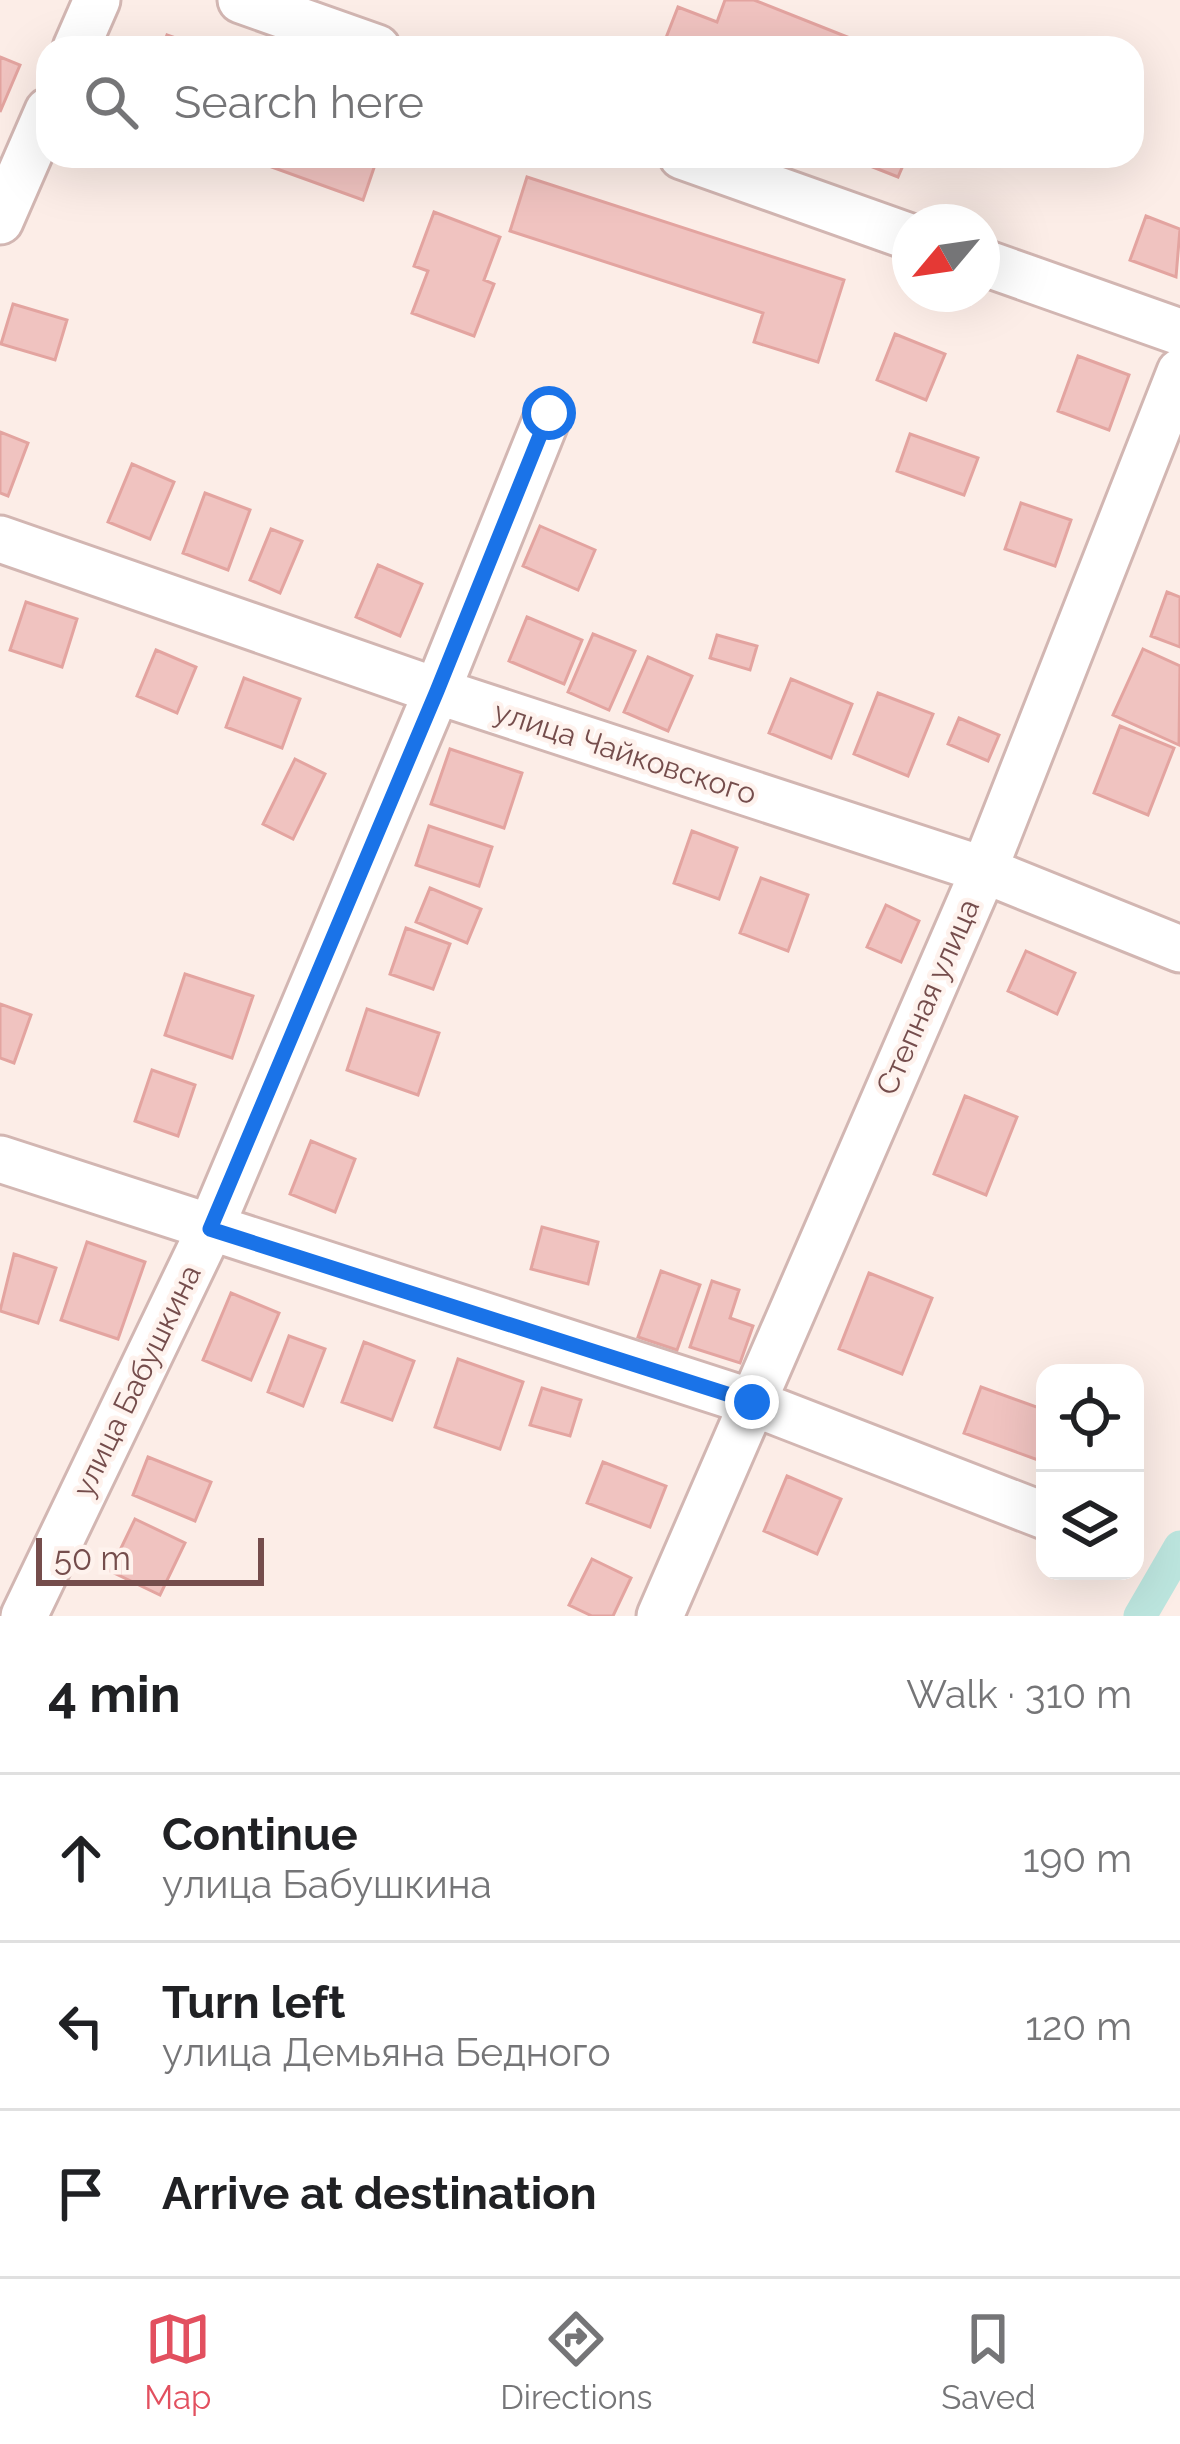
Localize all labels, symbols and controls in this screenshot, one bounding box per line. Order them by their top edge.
search box [36,36,1144,168]
icon: search [78,69,144,135]
text: Search here [174,76,424,129]
north arrow [892,204,1000,312]
route start [522,386,576,440]
street label: улица Чайковского [490,694,761,811]
street label: Степная улица [869,893,986,1100]
street label: улица Бабушкина [65,1259,208,1502]
map controls [1036,1364,1144,1580]
button: locate [1036,1364,1144,1472]
route end [725,1375,779,1429]
button: layers [1036,1472,1144,1580]
scale bar [36,1532,264,1585]
text: 50 m [54,1539,131,1578]
text: 4 min [48,1664,181,1724]
text: Walk · 310 m [906,1671,1132,1717]
text: Continue [162,1808,358,1861]
icon: ahead [48,1825,114,1891]
text: 190 m [1023,1835,1132,1881]
text: улица Бабушкина [162,1861,492,1907]
text: Turn left [162,1976,345,2029]
icon: left [48,1993,114,2059]
text: 120 m [1025,2003,1132,2049]
text: улица Демьяна Бедного [162,2029,611,2075]
icon: arrive [48,2161,114,2227]
text: Arrive at destination [162,2167,597,2220]
tab: Map [144,2306,211,2417]
tab: Directions [500,2306,653,2417]
tab: Saved [941,2306,1036,2417]

